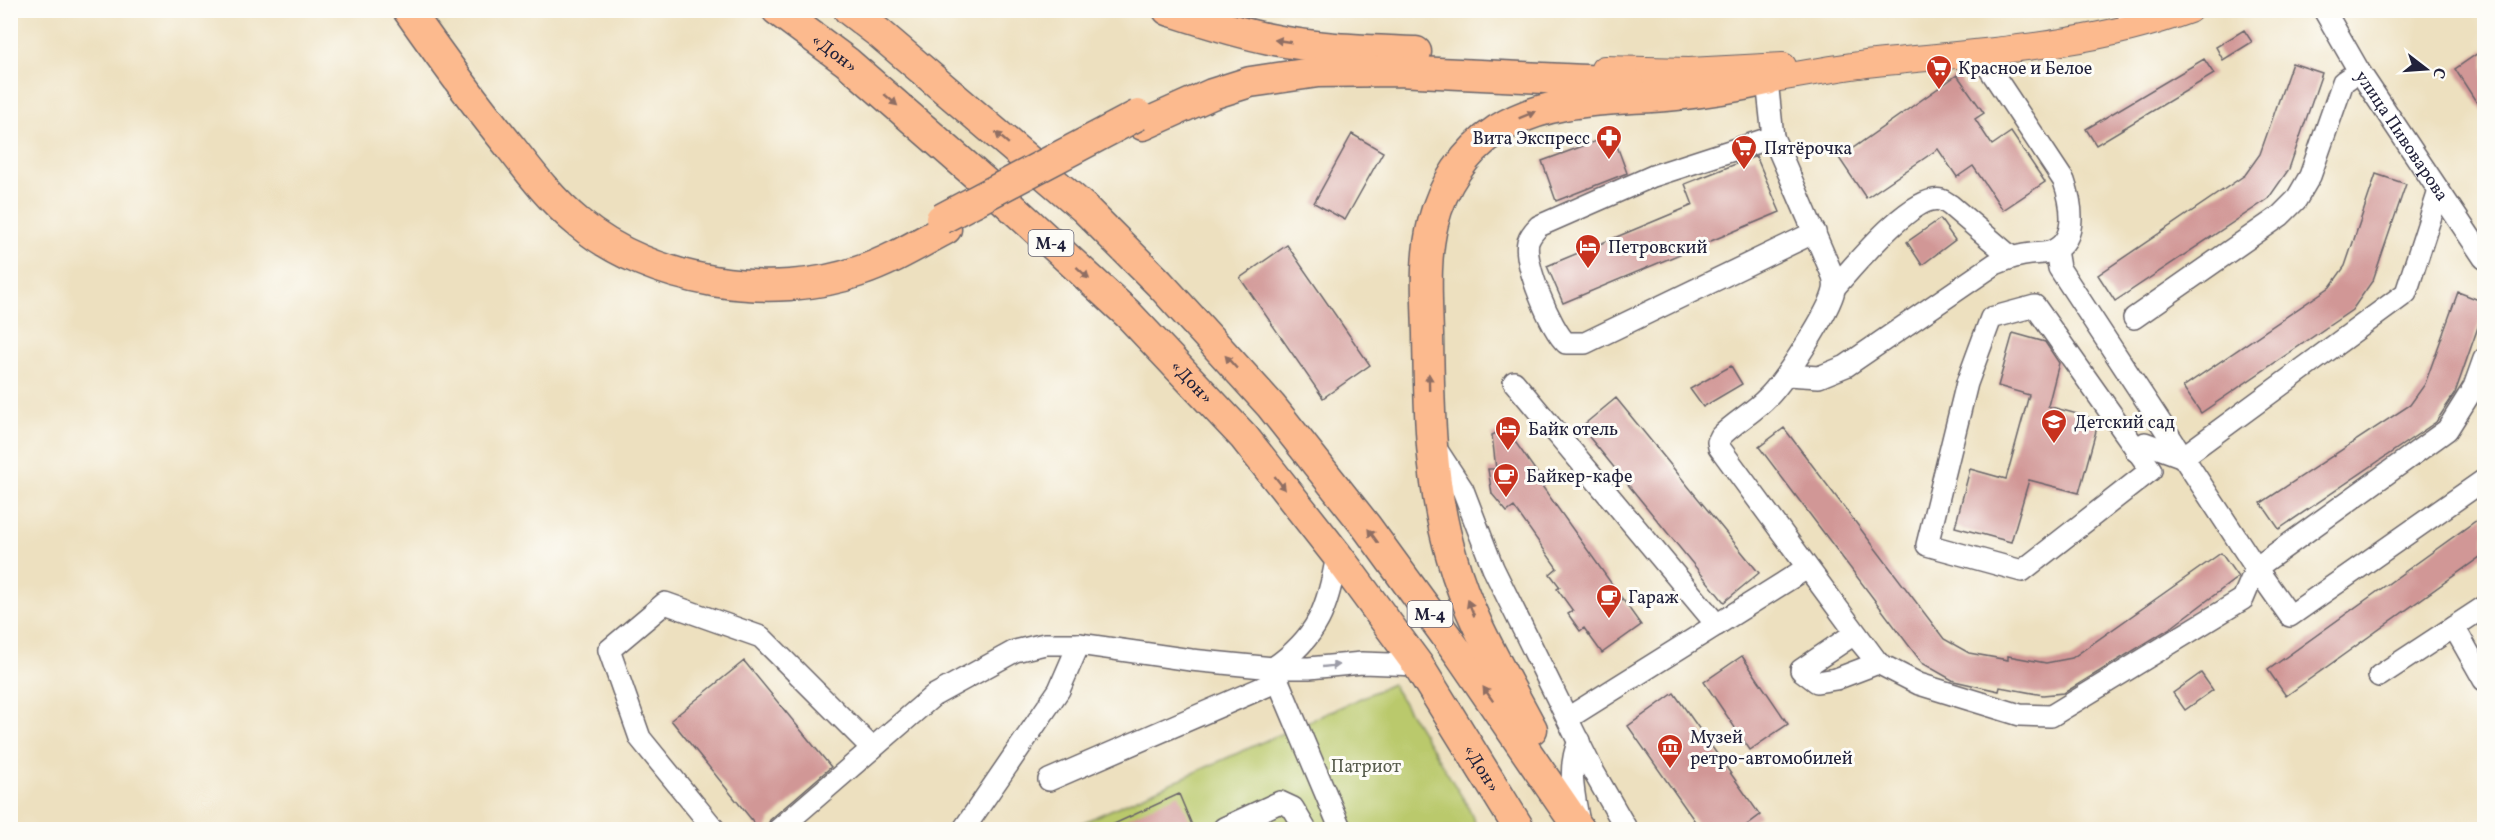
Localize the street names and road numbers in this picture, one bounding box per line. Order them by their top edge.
street label: «Дон» [806,29,862,80]
street label: улица Пивоварова [2348,66,2454,207]
road number: М-4 [1028,230,1074,256]
street label: «Дон» [1164,355,1218,410]
road number: М-4 [1408,601,1452,627]
street label: «Дон» [1456,740,1505,798]

